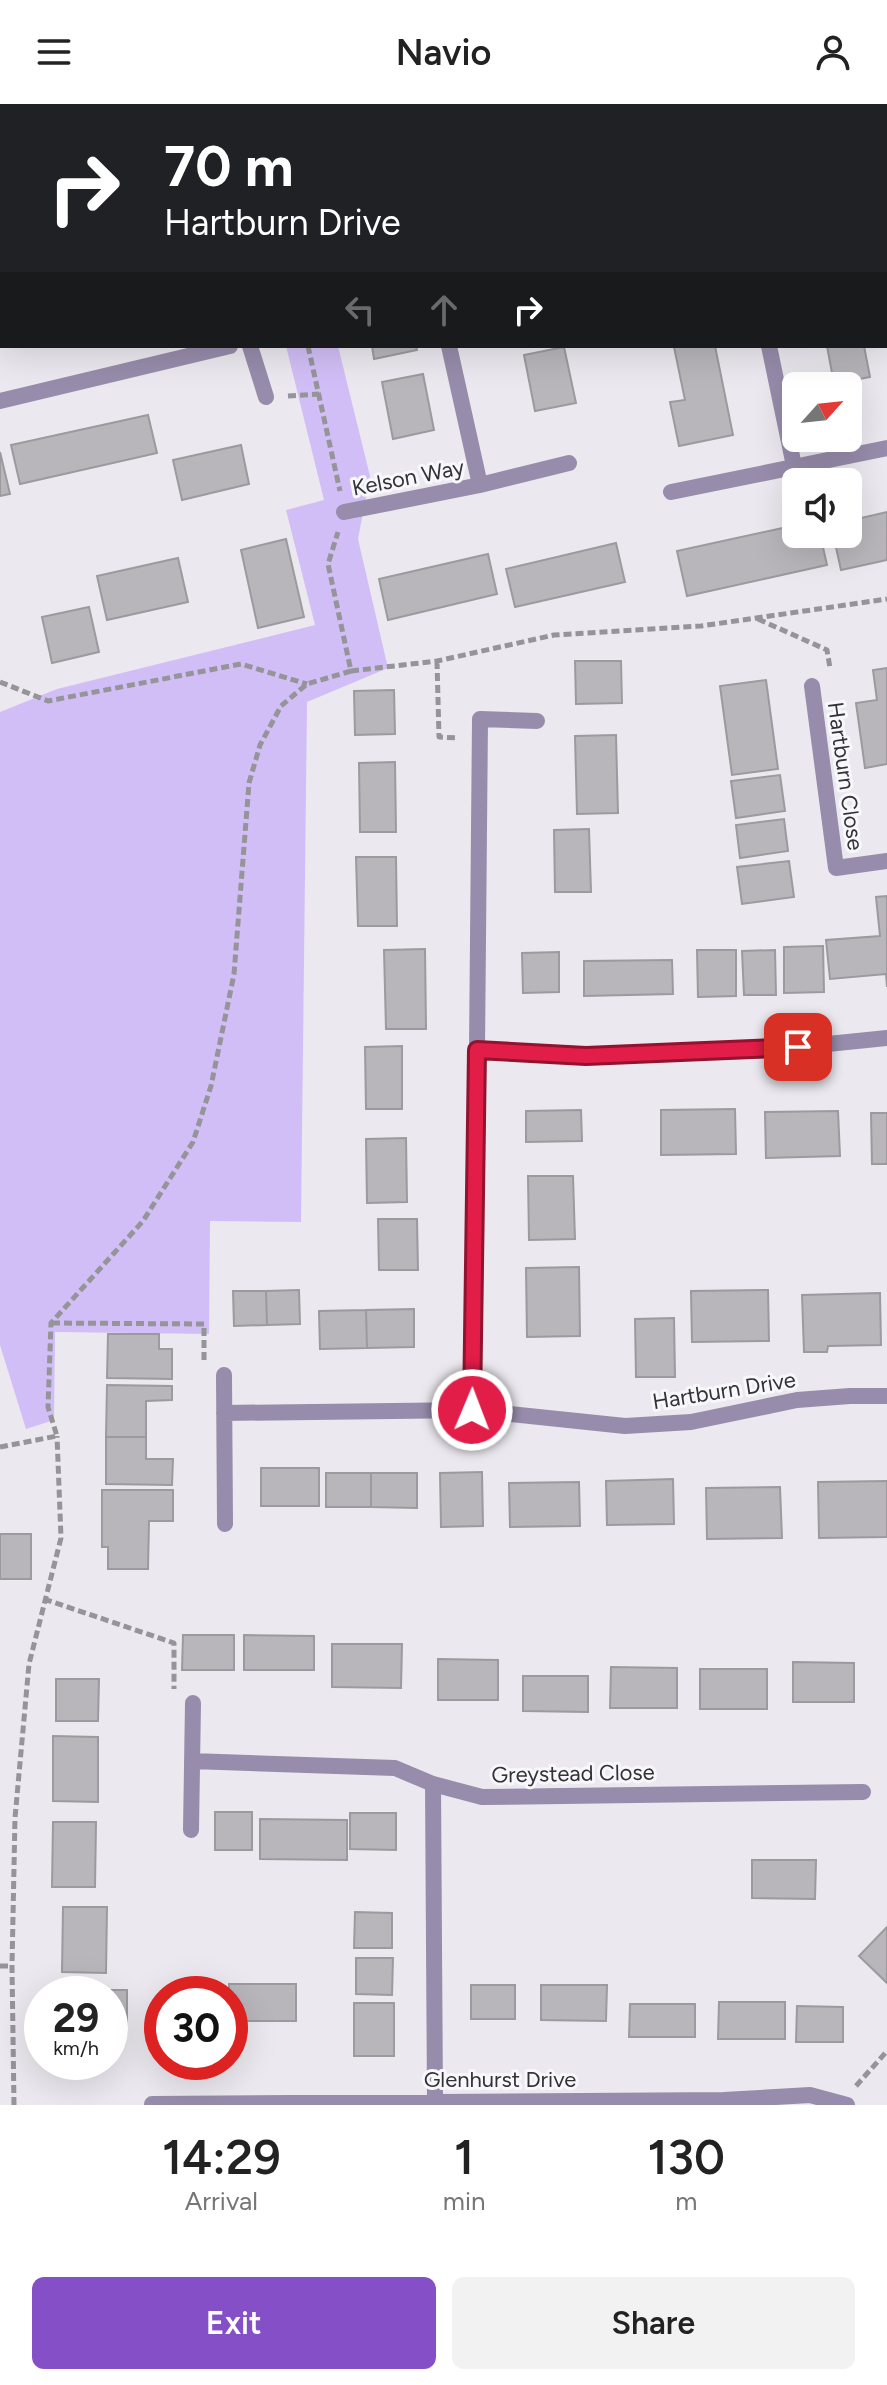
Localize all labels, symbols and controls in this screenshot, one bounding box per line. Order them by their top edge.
icon: menu [32,30,76,74]
icon: person [811,30,855,74]
text: Navio [396,31,491,74]
text: 70 m [164,133,294,200]
icon: right [32,136,136,240]
text: Hartburn Drive [164,201,401,244]
icon: left [338,288,382,332]
icon: ahead [422,288,466,332]
icon: right [506,288,550,332]
north arrow [782,372,862,452]
map controls [782,372,862,548]
street label: Kelson Way [350,453,467,502]
button: sound [782,468,862,548]
street label: Hartburn Close [822,700,869,852]
pin [764,1013,832,1081]
icon: arrive [776,1025,820,1069]
street label: Hartburn Drive [651,1366,798,1415]
position arrow [430,1368,514,1452]
street label: Greystead Close [491,1759,655,1788]
speed limit sign: 30 [144,1976,248,2080]
text: 29 [53,1994,99,2042]
text: km/h [53,2036,99,2060]
street label: Glenhurst Drive [424,2066,576,2093]
text: 14:29 [162,2128,281,2186]
text: 1 [454,2128,474,2186]
text: 130 [647,2128,725,2186]
text: Arrival [185,2185,258,2217]
text: min [443,2185,485,2217]
text: m [675,2185,697,2217]
button: Exit [32,2277,436,2369]
button: Share [452,2277,855,2369]

